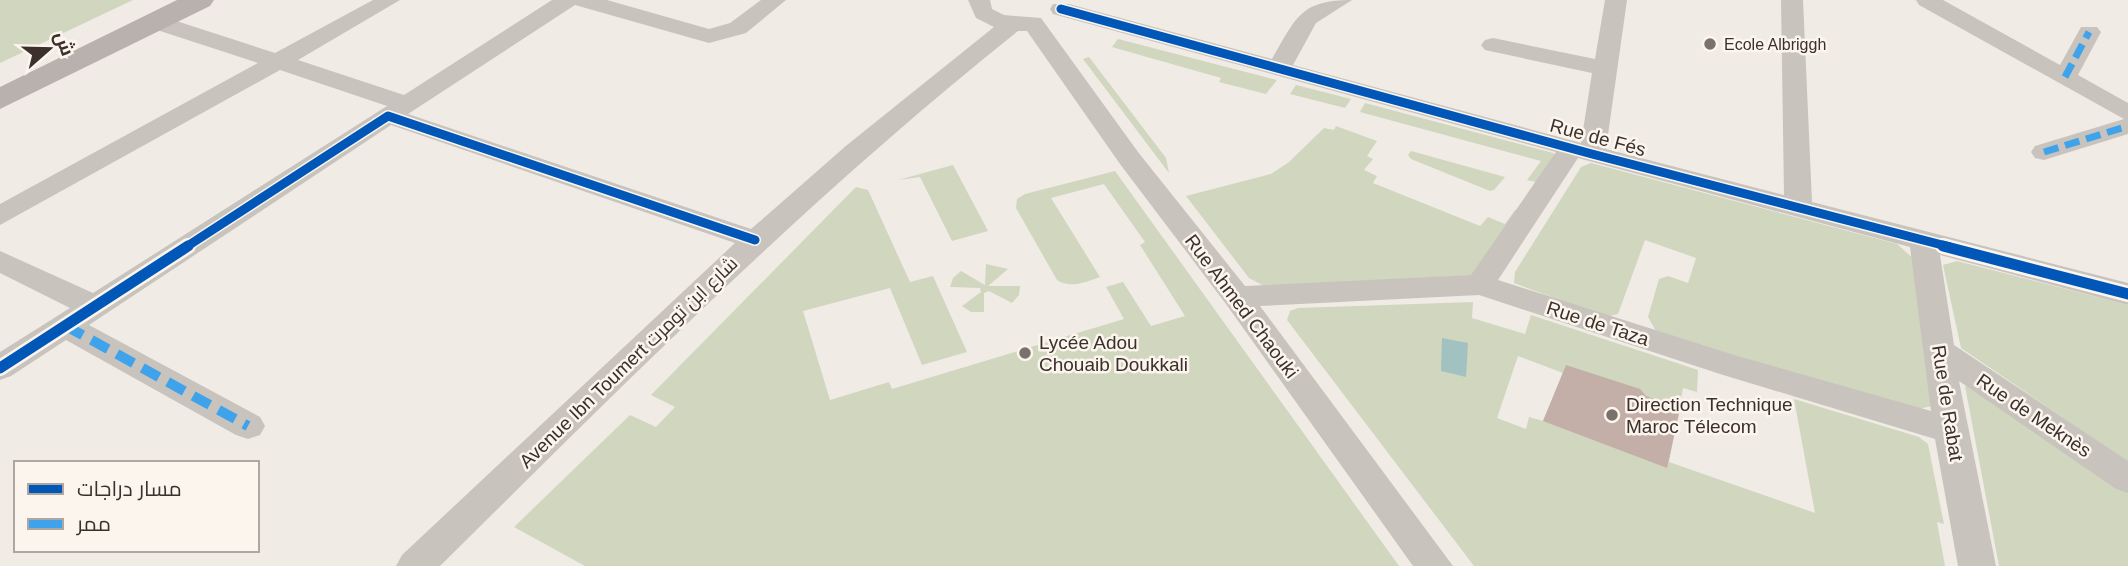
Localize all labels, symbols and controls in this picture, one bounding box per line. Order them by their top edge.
north arrow [14,14,84,84]
text: ش [50,28,79,59]
marker: Ecole Albriggh [1702,36,1718,52]
place label: Ecole Albriggh [1724,36,1826,53]
street label: Rue de Fés [1548,115,1648,160]
street label: Rue Ahmed Chaouki [1181,230,1302,382]
street label: Avenue Ibn Toumert شارع ابن تومرت [515,253,744,474]
street label: Rue de Taza [1544,297,1652,350]
place label: Lycée Adou Chouaib Doukkali [1039,332,1188,375]
street label: Rue de Rabat [1928,344,1967,463]
marker: Lycée Adou Chouaib Doukkali [1017,345,1033,361]
street label: Rue de Meknès [1973,370,2095,461]
place label: Direction Technique Maroc Télecom [1626,394,1793,437]
marker: Direction Technique Maroc Télecom [1604,407,1620,423]
legend [14,461,259,552]
text: مسار دراجات [77,477,182,501]
text: ممر [76,512,111,536]

